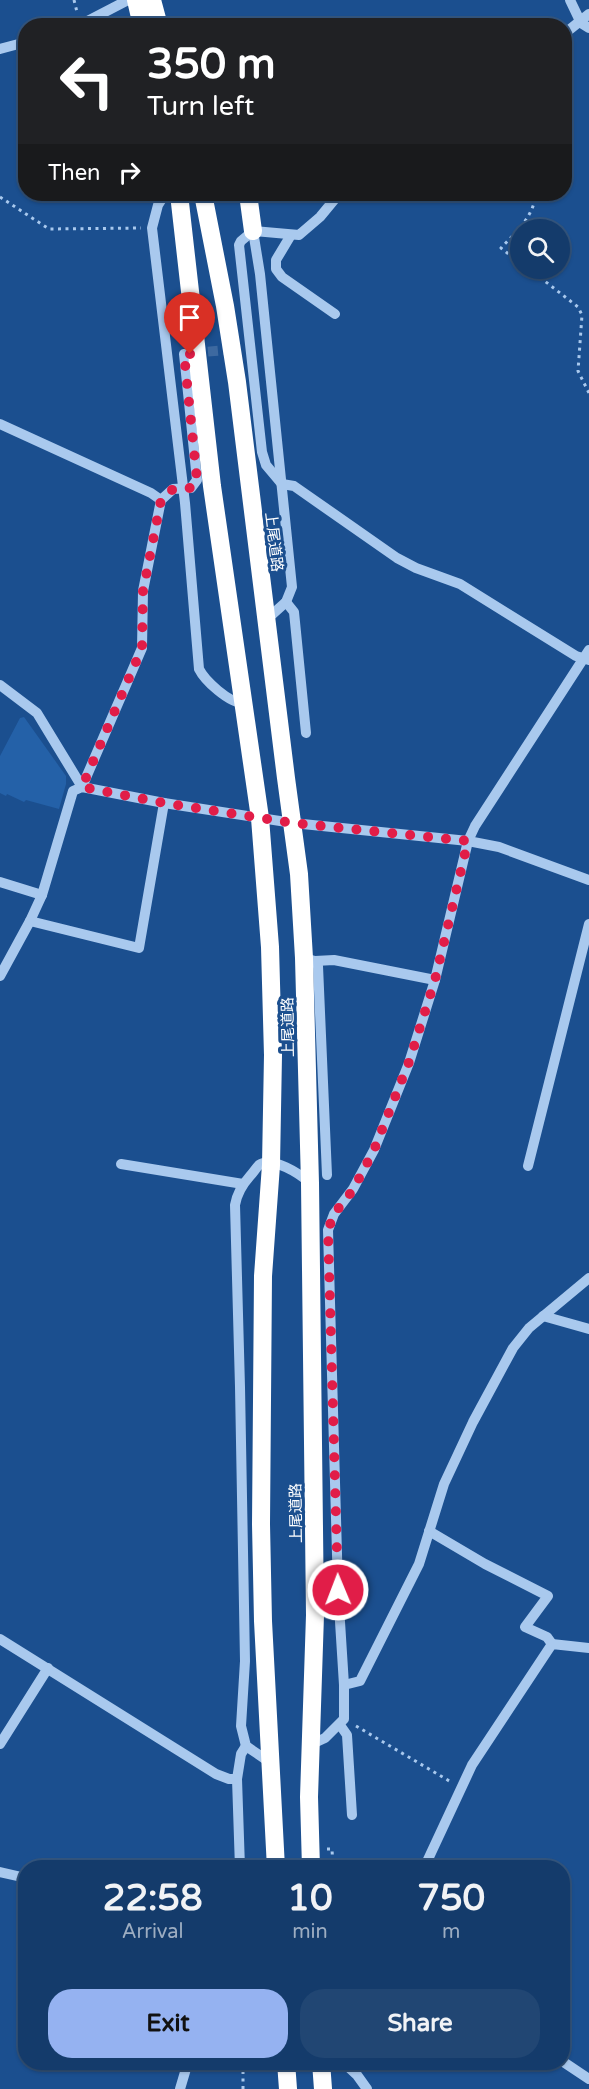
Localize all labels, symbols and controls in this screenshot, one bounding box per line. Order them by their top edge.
text: 350 m [147,39,276,90]
icon: left [48,42,126,120]
text: Turn left [147,90,254,123]
icon: right [113,156,146,189]
text: Then [48,160,101,186]
map controls [510,219,570,279]
button: search [510,219,570,279]
pin [164,292,215,354]
icon: arrive [173,301,206,334]
street label: 上尾道路 [261,511,287,573]
street label: 上尾道路 [278,997,298,1057]
street label: 上尾道路 [286,1483,306,1543]
position arrow [306,1558,370,1622]
text: 22:58 [103,1877,203,1920]
text: 10 [287,1877,333,1920]
text: 750 [417,1877,485,1920]
text: Arrival [122,1920,184,1944]
text: min [292,1920,328,1944]
text: m [442,1920,460,1944]
button: Exit [48,1989,288,2058]
button: Share [300,1989,540,2058]

